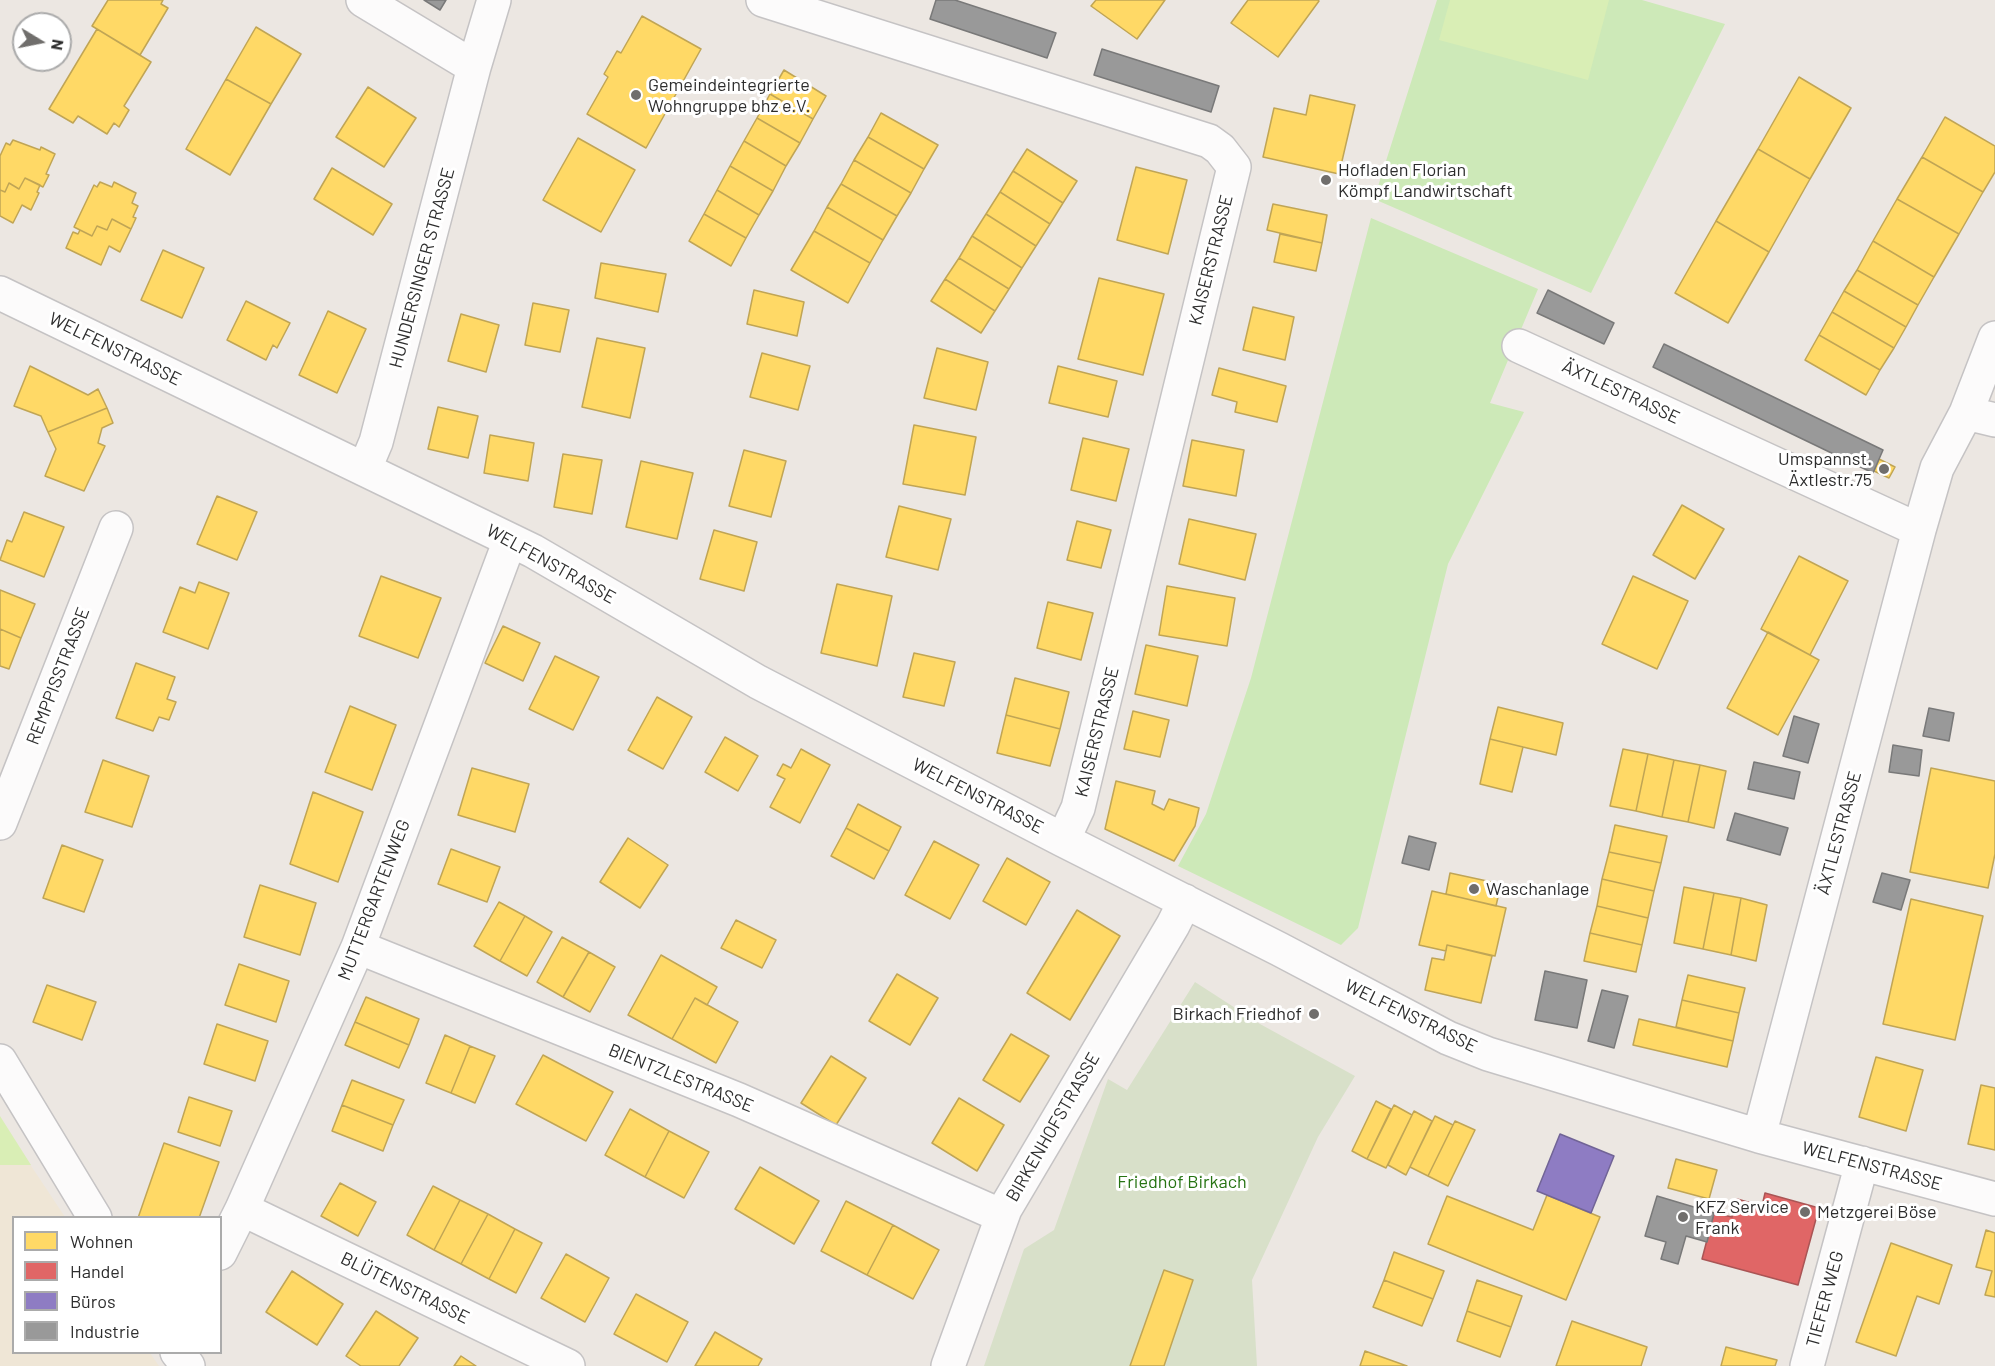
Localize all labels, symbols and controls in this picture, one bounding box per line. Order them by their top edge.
north arrow [12,12,72,72]
text: N [48,38,69,52]
place label: Gemeindeintegrierte Wohngruppe bhz e.V. [648,74,811,116]
marker: Gemeindeintegrierte Wohngruppe bhz e.V. [629,88,643,102]
place label: Hofladen Florian Kömpf Landwirtschaft [1338,159,1513,201]
street label: HUNDERSINGER STRASSE [385,165,459,371]
marker: Hofladen Florian Kömpf Landwirtschaft [1319,173,1333,187]
street label: KAISERSTRASSE [1184,193,1238,327]
street label: WELFENSTRASSE [45,308,185,390]
street label: ÄXTLESTRASSE [1559,355,1683,429]
place label: Umspannst. Äxtlestr.75 [1778,448,1872,490]
marker: Umspannst. Äxtlestr.75 [1877,462,1891,476]
street label: WELFENSTRASSE [483,520,619,608]
street label: REMPPISSTRASSE [22,604,94,748]
street label: KAISERSTRASSE [1070,665,1124,799]
street label: WELFENSTRASSE [909,754,1047,838]
street label: ÄXTLESTRASSE [1812,769,1866,897]
street label: MUTTERGARTENWEG [333,816,415,984]
place label: Waschanlage [1486,878,1589,900]
marker: Waschanlage [1467,882,1481,896]
street label: WELFENSTRASSE [1341,975,1481,1057]
place label: Birkach Friedhof [1173,1003,1302,1025]
marker: Birkach Friedhof [1307,1007,1321,1021]
street label: BIENTZLESTRASSE [605,1039,757,1117]
street label: BIRKENHOFSTRASSE [1002,1049,1104,1205]
street label: WELFENSTRASSE [1800,1137,1944,1195]
park label: Friedhof Birkach [1117,1171,1247,1193]
place label: KFZ Service Frank [1695,1196,1789,1238]
place label: Metzgerei Böse [1817,1201,1937,1223]
marker: Metzgerei Böse [1798,1205,1812,1219]
marker: KFZ Service Frank [1676,1210,1690,1224]
legend [12,1216,222,1354]
text: Wohnen [70,1230,133,1252]
street label: BLÜTENSTRASSE [337,1247,473,1329]
street label: TIEFER WEG [1802,1248,1848,1350]
text: Handel [70,1260,124,1282]
text: Büros [70,1290,116,1312]
text: Industrie [70,1320,140,1342]

